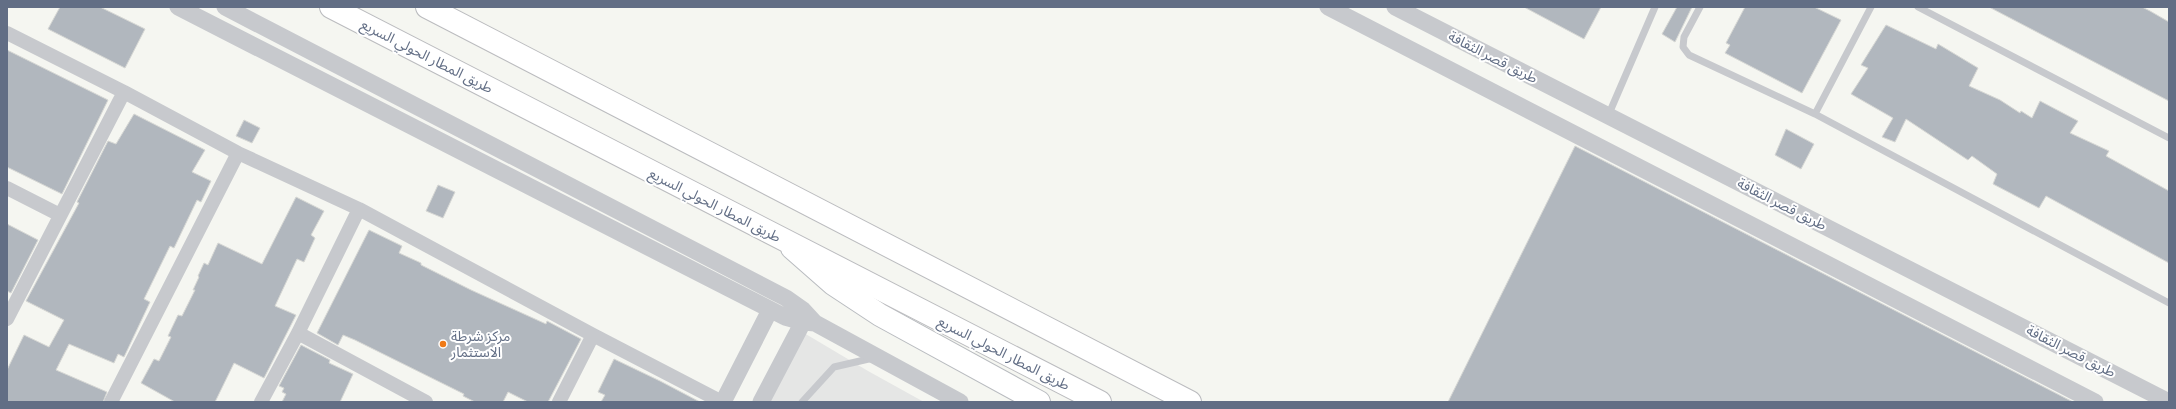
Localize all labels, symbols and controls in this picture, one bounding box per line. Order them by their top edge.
street label: طريق المطار الحولي السريع [357,16,496,99]
street label: طريق قصر الثقافة [1445,28,1540,88]
street label: طريق المطار الحولي السريع [645,165,784,248]
street label: طريق قصر الثقافة [1734,175,1829,235]
street label: طريق المطار الحولي السريع [934,313,1073,396]
street label: طريق قصر الثقافة [2023,322,2118,382]
place label: مركز شرطة الاستثمار [450,328,510,361]
marker: مركز شرطة الاستثمار [438,339,448,349]

